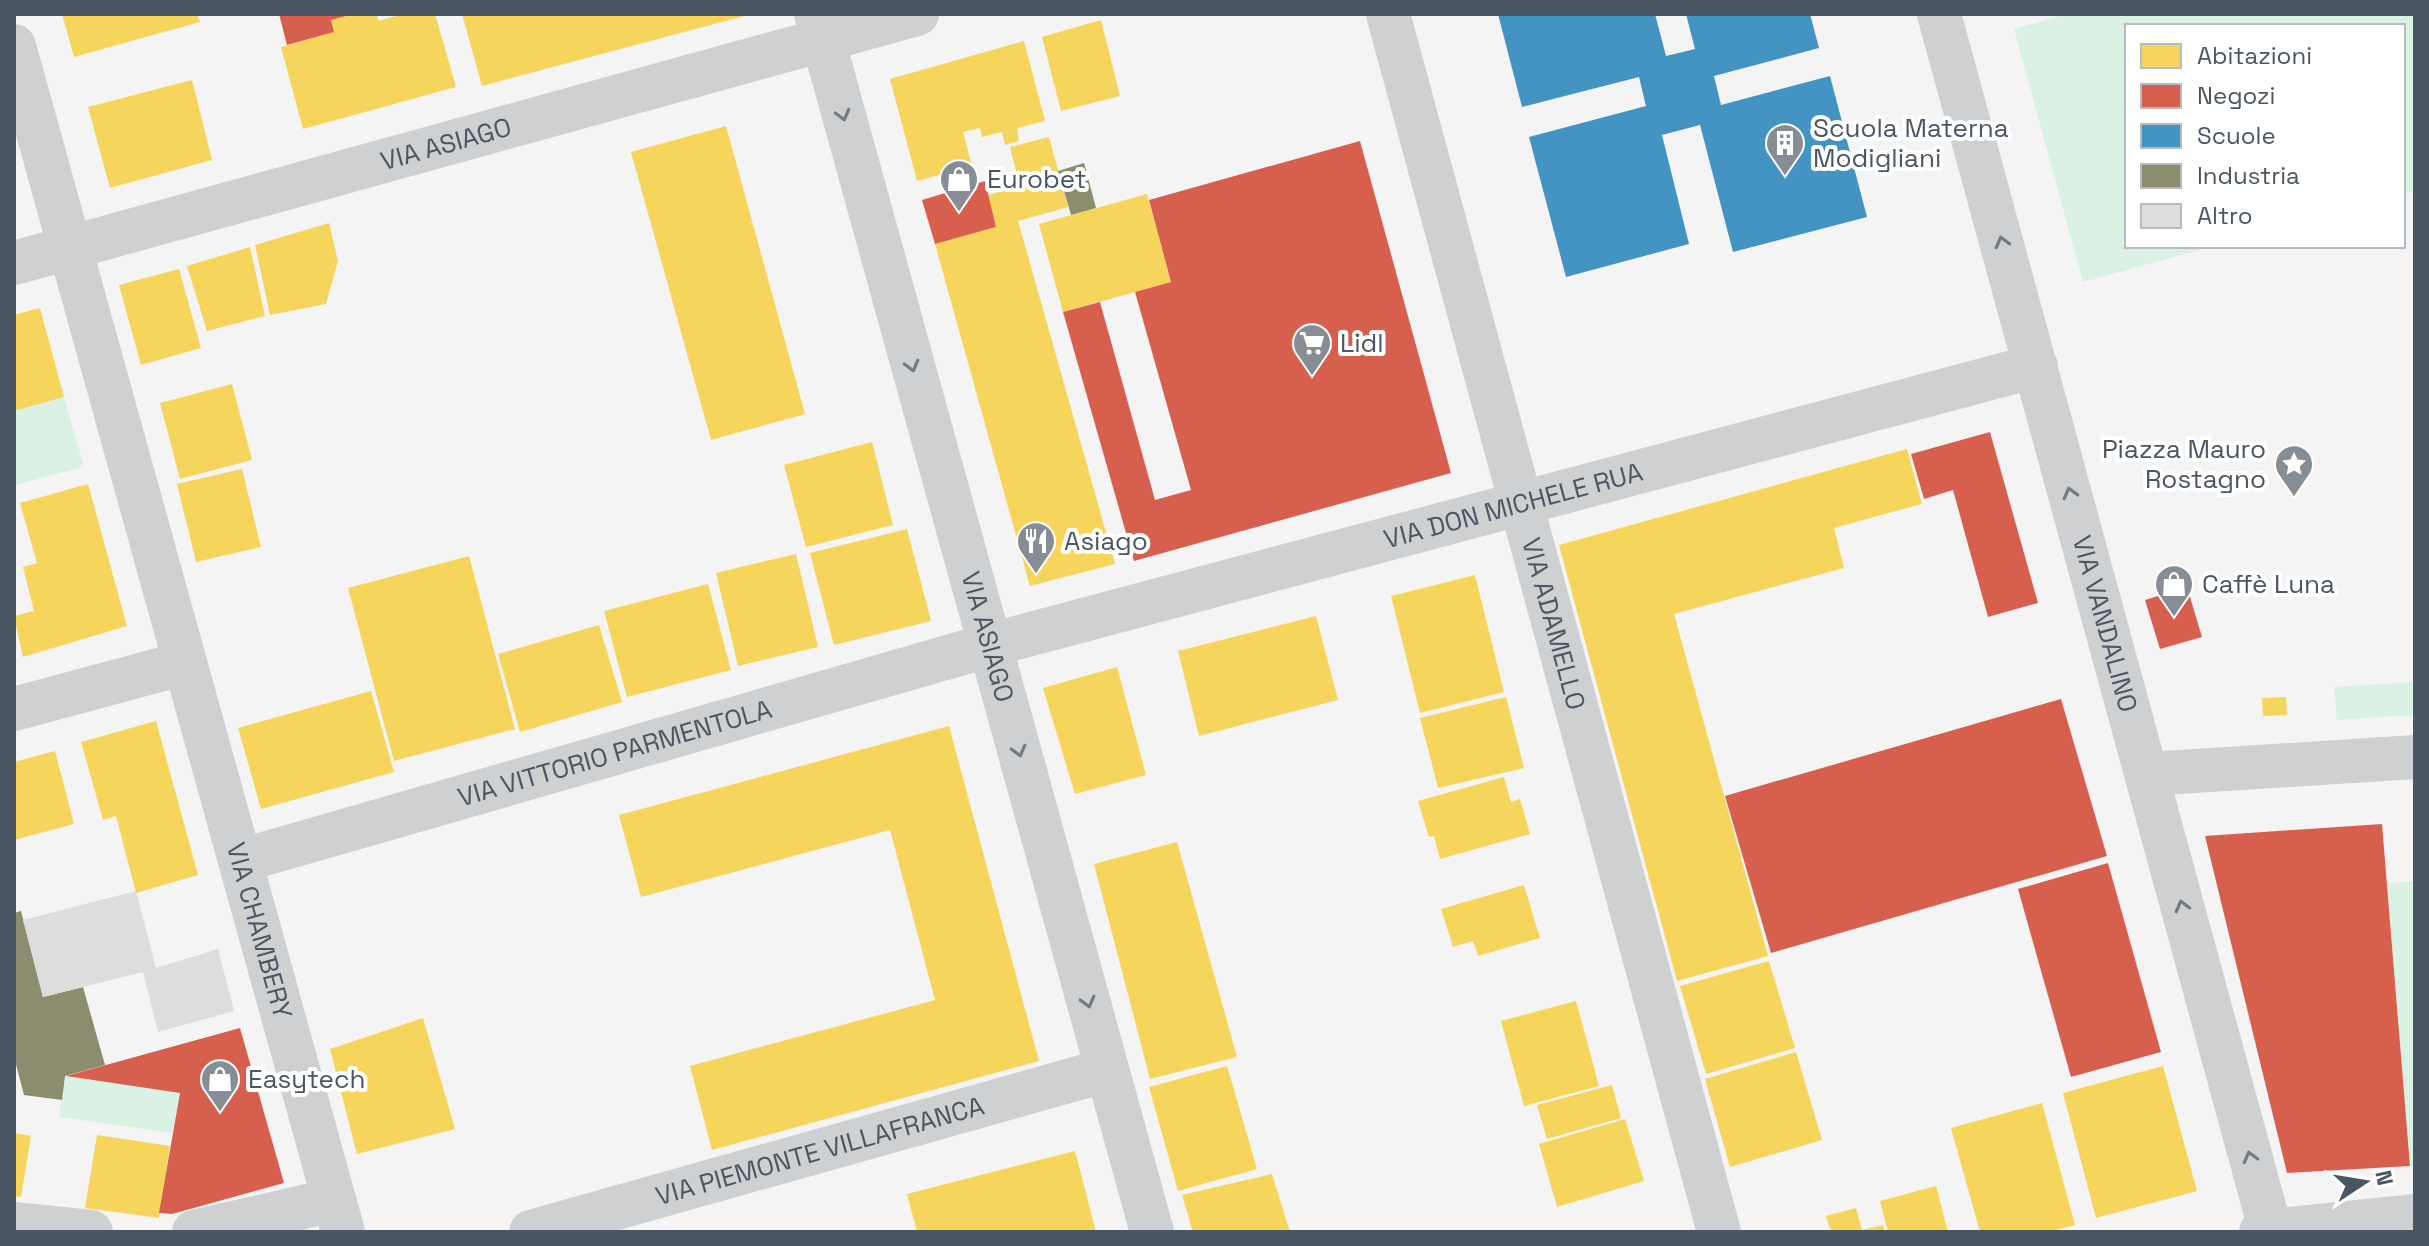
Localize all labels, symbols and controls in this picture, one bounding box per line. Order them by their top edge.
legend [2125,24,2405,248]
text: Abitazioni [2197,40,2312,71]
text: Negozi [2197,80,2275,111]
one-way arrow [833,108,850,122]
street label: VIA ASIAGO [377,110,515,178]
place label: Scuola Materna Modigliani [1813,111,2009,175]
text: Scuole [2197,120,2276,151]
building icon: Scuola Materna Modigliani [1764,122,1806,177]
shop icon: Eurobet [938,158,980,213]
text: Industria [2197,160,2300,191]
place label: Eurobet [987,162,1087,196]
text: Altro [2197,200,2253,231]
one-way arrow [1994,236,2011,249]
supermarket icon: Lidl [1291,322,1333,377]
place label: Lidl [1340,326,1384,360]
one-way arrow [903,358,919,372]
place label: Piazza Mauro Rostagno [2102,432,2266,496]
place icon: Piazza Mauro Rostagno [2273,443,2315,498]
street label: VIA DON MICHELE RUA [1380,455,1646,556]
one-way arrow [2062,486,2079,500]
restaurant icon: Asiago [1015,520,1057,575]
place label: Asiago [1064,524,1148,558]
street label: VIA VANDALINO [2065,532,2146,716]
street label: VIA ADAMELLO [1514,534,1593,714]
shop icon: Caffè Luna [2153,563,2195,618]
place label: Caffè Luna [2202,567,2335,601]
street label: VIA ASIAGO [954,568,1022,706]
street label: VIA VITTORIO PARMENTOLA [454,692,776,814]
one-way arrow [1010,744,1026,758]
street label: VIA CHAMBERY [219,839,300,1023]
one-way arrow [2175,899,2192,913]
one-way arrow [1079,994,1095,1008]
shop icon: Easytech [199,1058,241,1113]
place label: Easytech [248,1062,365,1096]
street label: VIA PIEMONTE VILLAFRANCA [652,1088,988,1213]
north arrow [2325,1142,2405,1222]
one-way arrow [2243,1150,2260,1164]
text: N [2369,1168,2400,1188]

